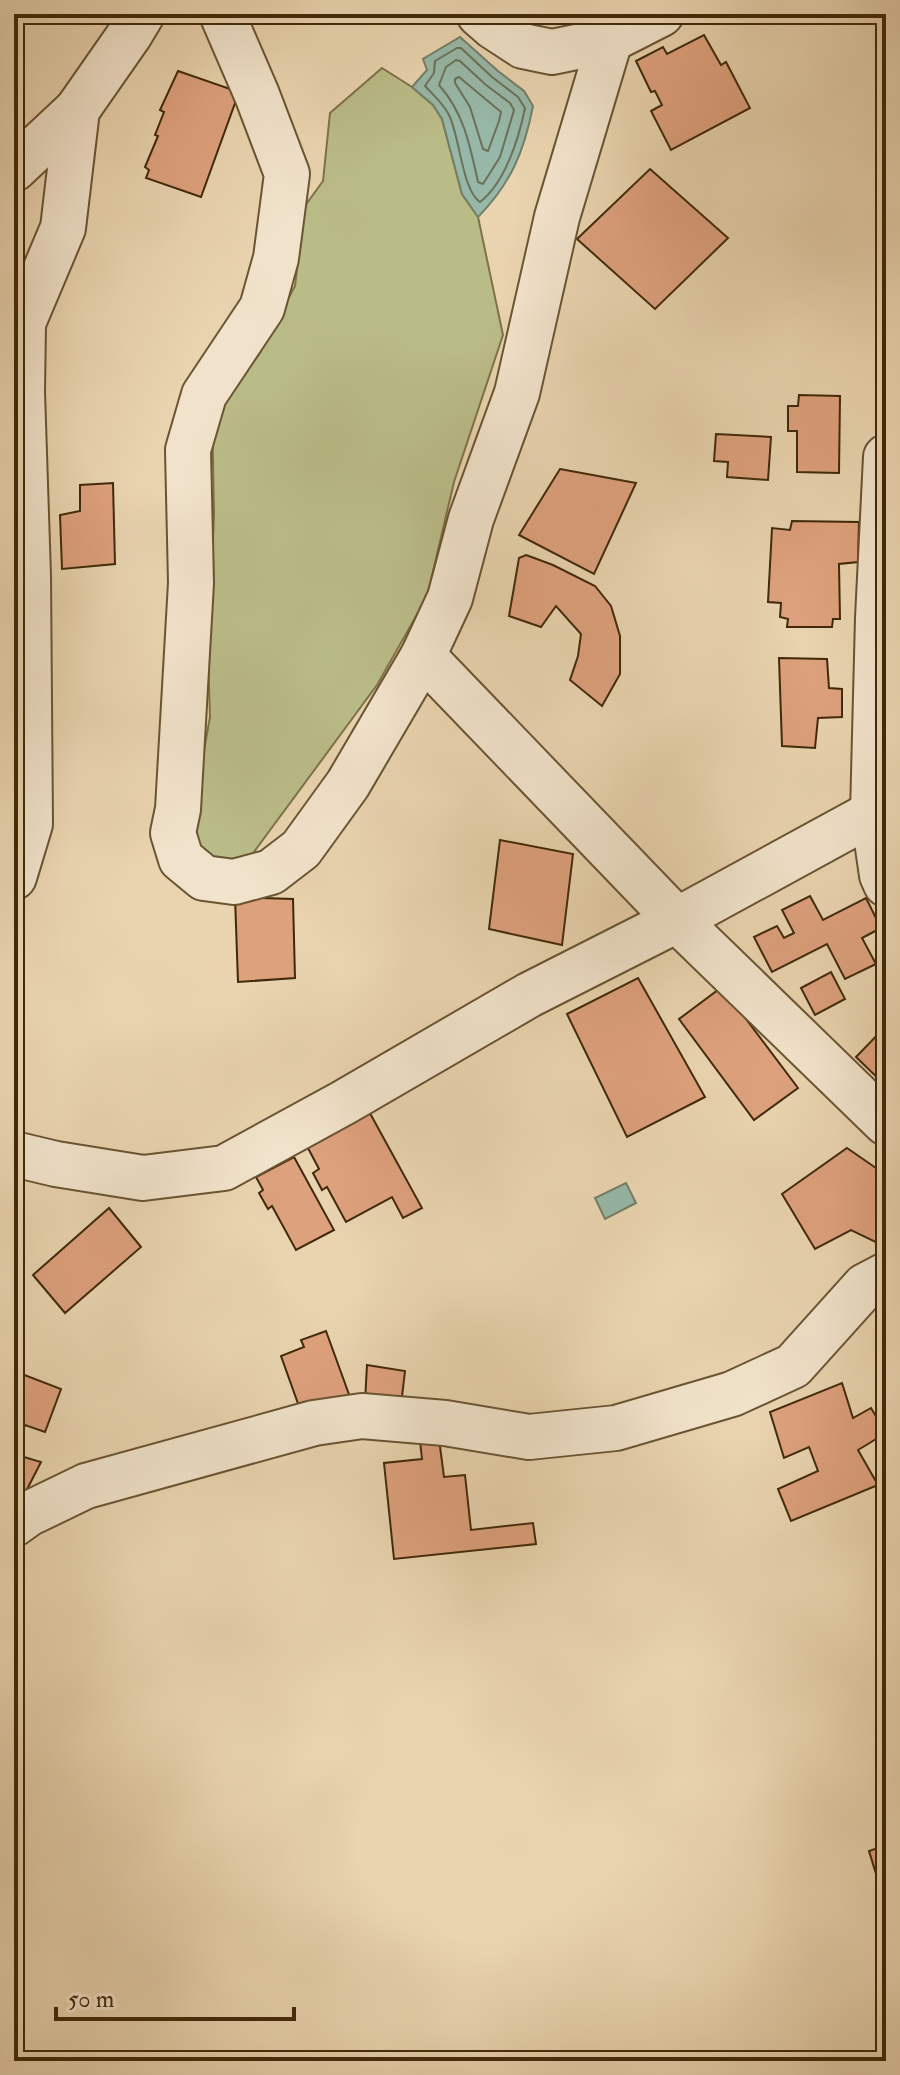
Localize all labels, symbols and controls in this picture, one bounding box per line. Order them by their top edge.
scale bar [56,1971,294,2021]
text: 50 m [68,1984,115,2015]

